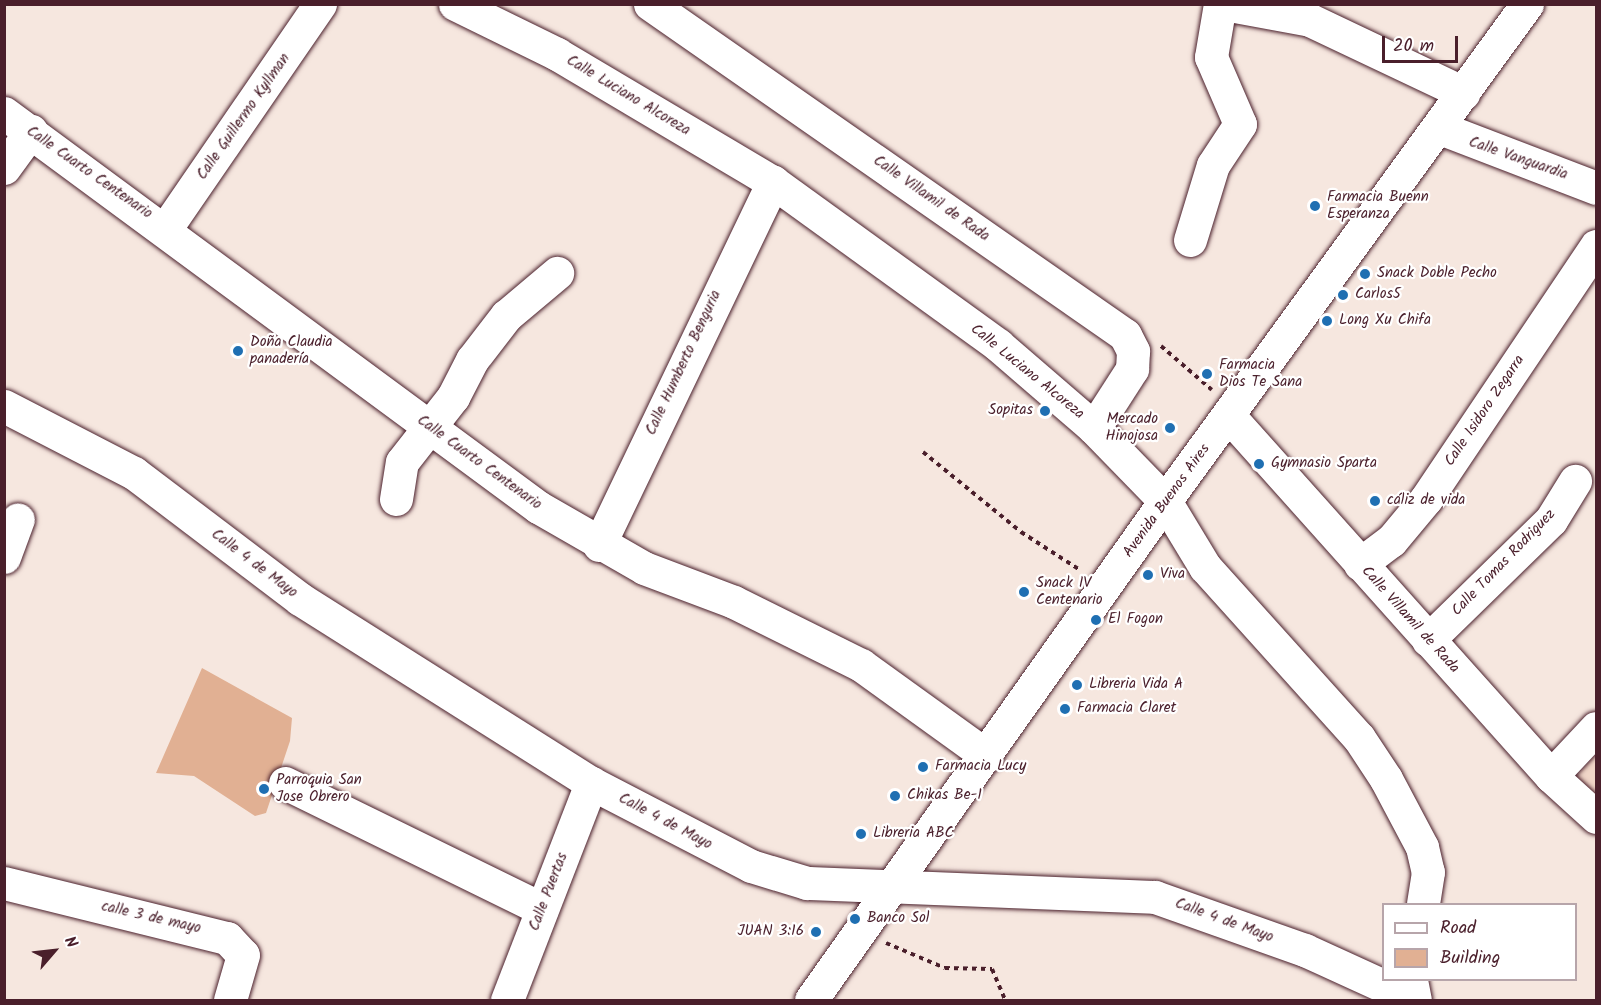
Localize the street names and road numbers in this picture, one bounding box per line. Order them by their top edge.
street label: Calle Guillermo Kyllman [194,50,294,184]
street label: Calle Luciano Alcoreza [563,52,693,140]
street label: Calle Cuarto Centenario [23,123,155,223]
street label: Calle Vanguardia [1466,134,1570,184]
street label: Calle Villamil de Rada [869,152,993,246]
street label: Calle Humberto Benguria [643,288,725,438]
street label: Calle Luciano Alcoreza [966,321,1088,423]
street label: Calle Isidoro Zegarra [1441,352,1529,470]
street label: Calle Cuarto Centenario [413,412,545,514]
street label: Avenida Buenos Aires [1120,441,1214,561]
street label: Calle Tomas Rodriguez [1448,506,1560,620]
street label: Calle 4 de Mayo [207,526,301,602]
street label: Calle Villamil de Rada [1357,563,1463,677]
street label: Calle 4 de Mayo [615,790,715,854]
street label: Calle Puertas [526,850,572,934]
street label: Calle 4 de Mayo [1172,895,1276,947]
street label: calle 3 de mayo [100,898,202,938]

